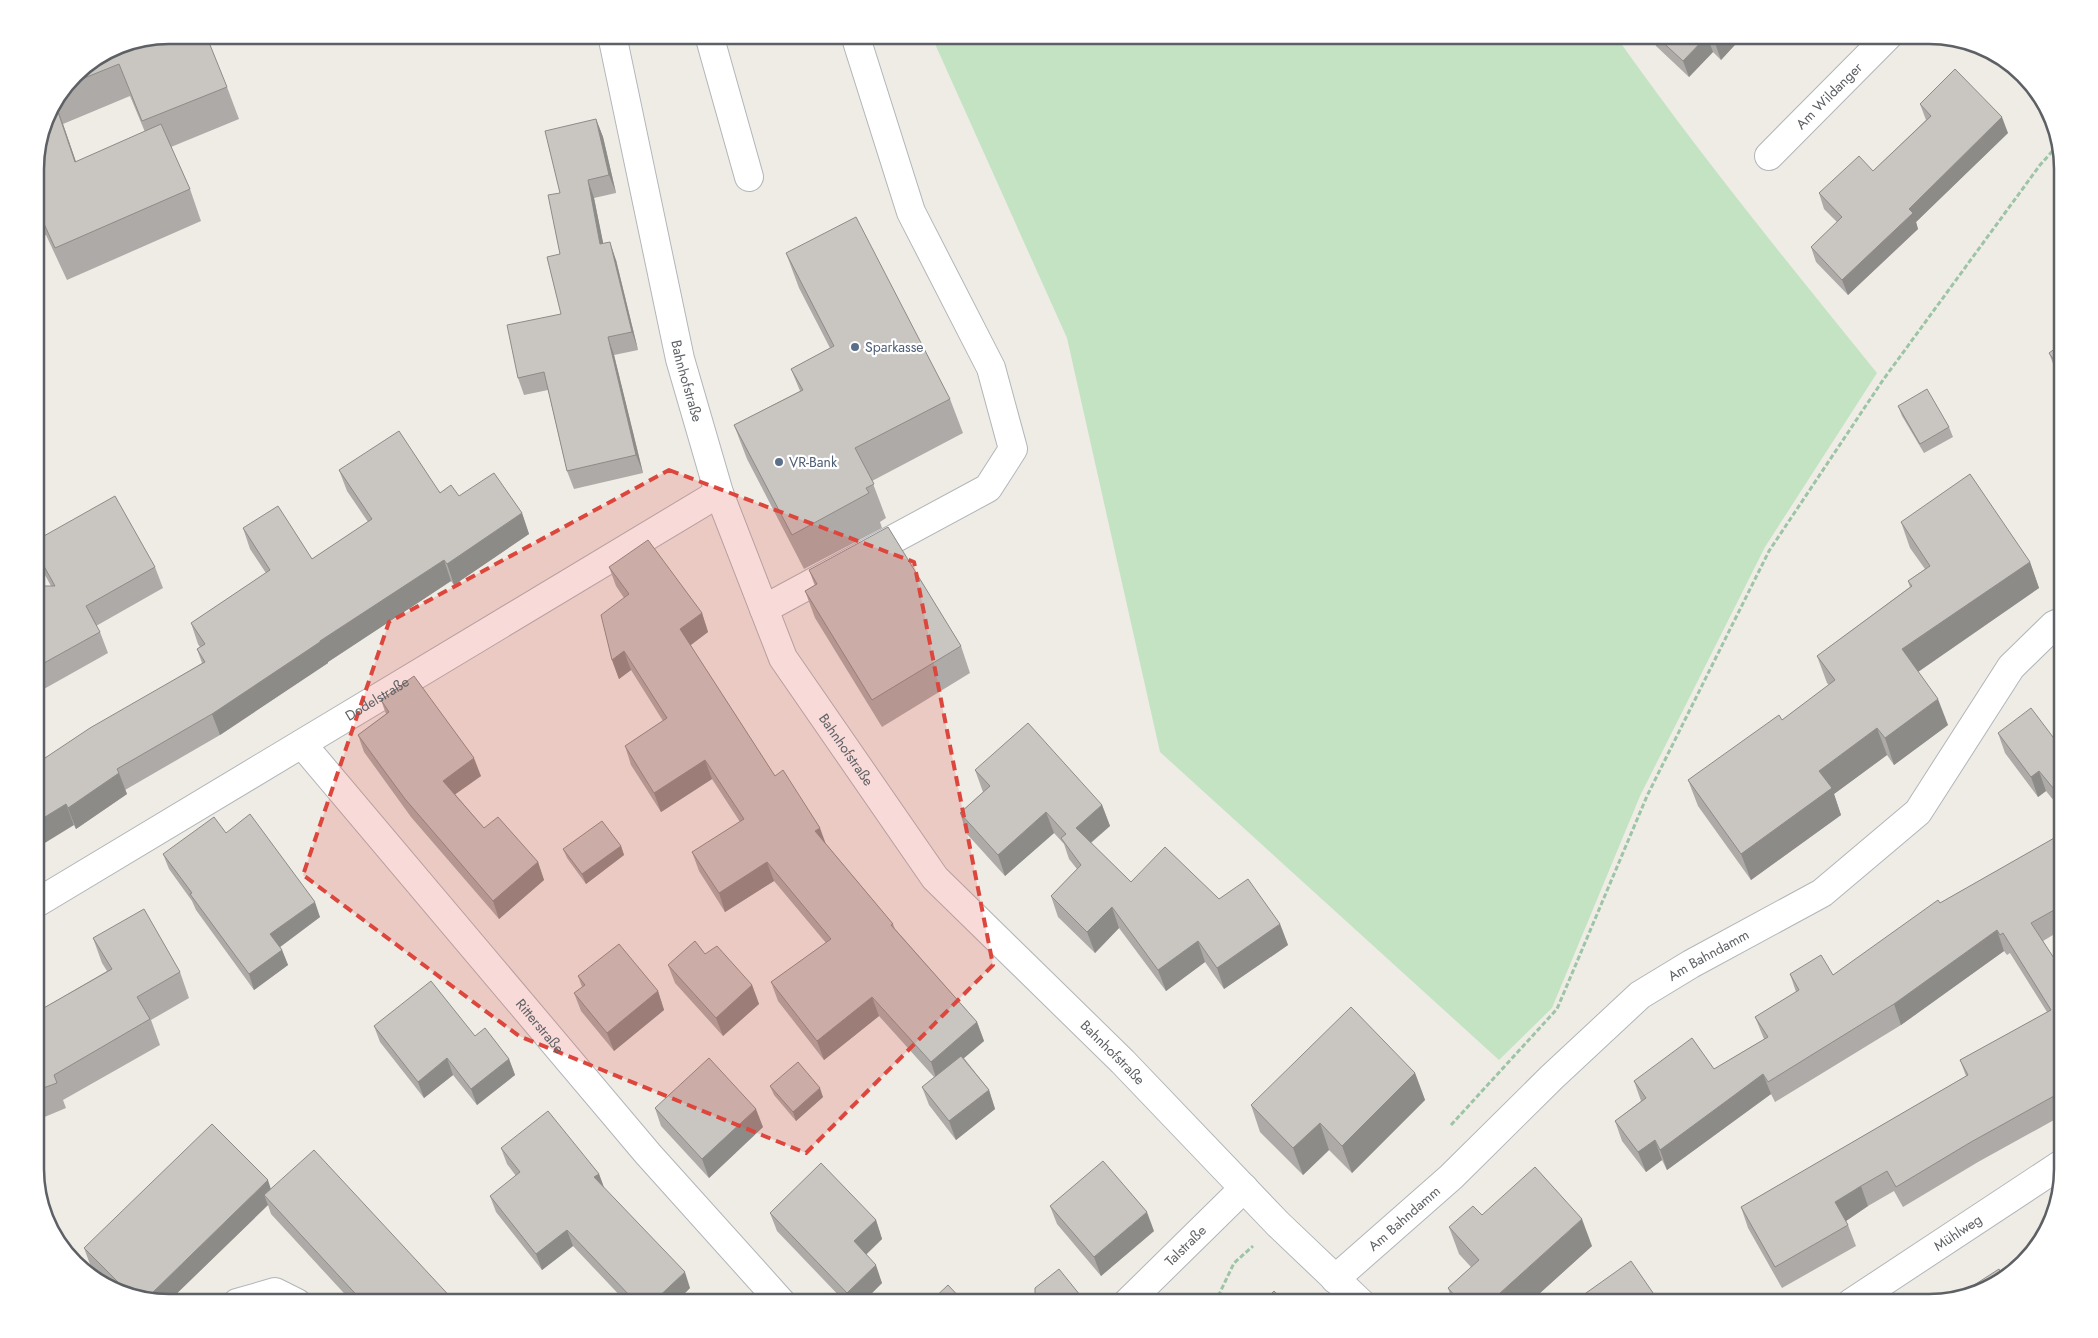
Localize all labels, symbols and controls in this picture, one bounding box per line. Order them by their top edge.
street label: Am Wildanger [1791,58,1867,134]
place label: Sparkasse [865,337,924,357]
street label: Bahnhofstraße [666,338,708,424]
marker: Sparkasse [849,341,861,353]
place label: VR-Bank [789,452,838,472]
marker: VR-Bank [773,456,785,468]
street label: Dodelstraße [341,672,413,725]
street label: Bahnhofstraße [814,709,878,790]
street label: Am Bahndamm [1664,924,1753,986]
street label: Ritterstraße [511,994,569,1058]
street label: Bahnhofstraße [1076,1016,1150,1089]
street label: Am Bahndamm [1364,1181,1445,1256]
street label: Mühlweg [1930,1209,1986,1256]
street label: Talstraße [1160,1221,1211,1270]

